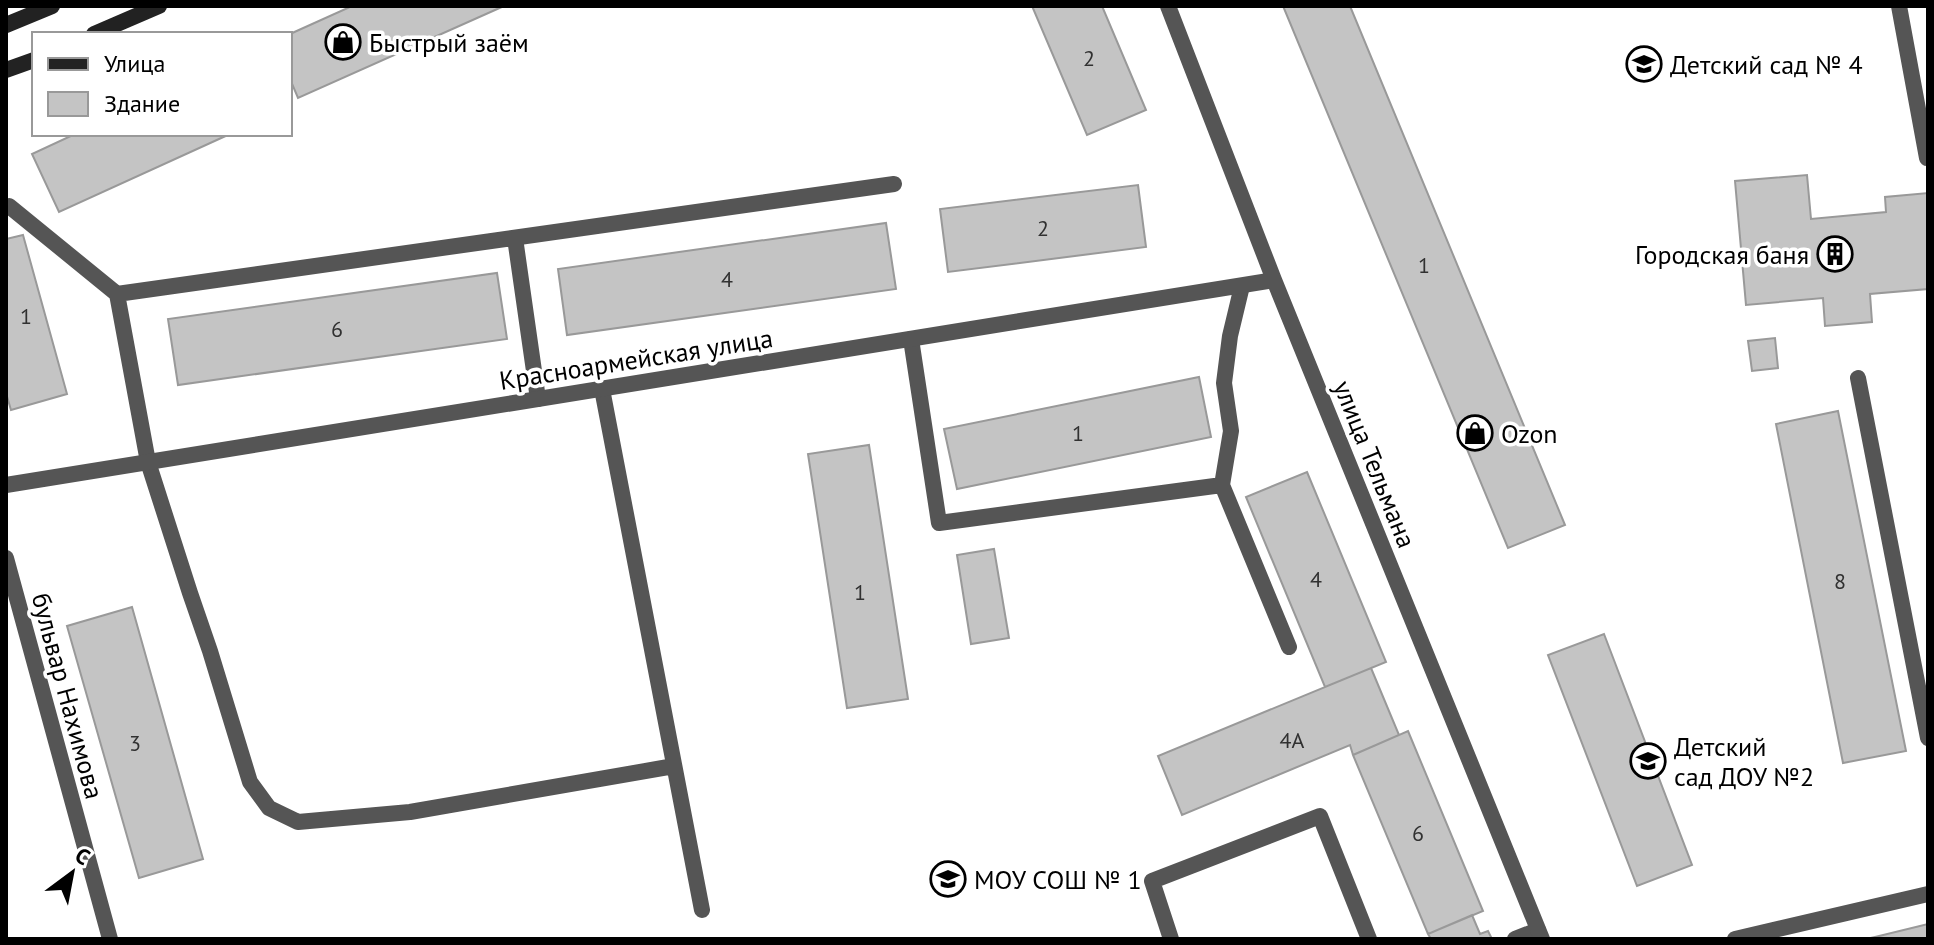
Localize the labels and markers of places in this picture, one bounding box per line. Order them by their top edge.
shop icon: Быстрый заём [324,23,362,61]
place label: Быстрый заём [369,26,529,59]
school or university icon: Детский сад № 4 [1625,45,1663,83]
place label: Детский сад № 4 [1670,48,1863,81]
building icon: Городская баня [1816,235,1854,273]
place label: Городская баня [1635,238,1809,271]
shop icon: Ozon [1456,414,1494,452]
place label: Ozon [1501,417,1558,450]
place label: Детский сад ДОУ №2 [1674,730,1814,793]
school or university icon: Детский сад ДОУ №2 [1629,742,1667,780]
school or university icon: МОУ СОШ № 1 [929,860,967,898]
place label: МОУ СОШ № 1 [974,863,1142,896]

